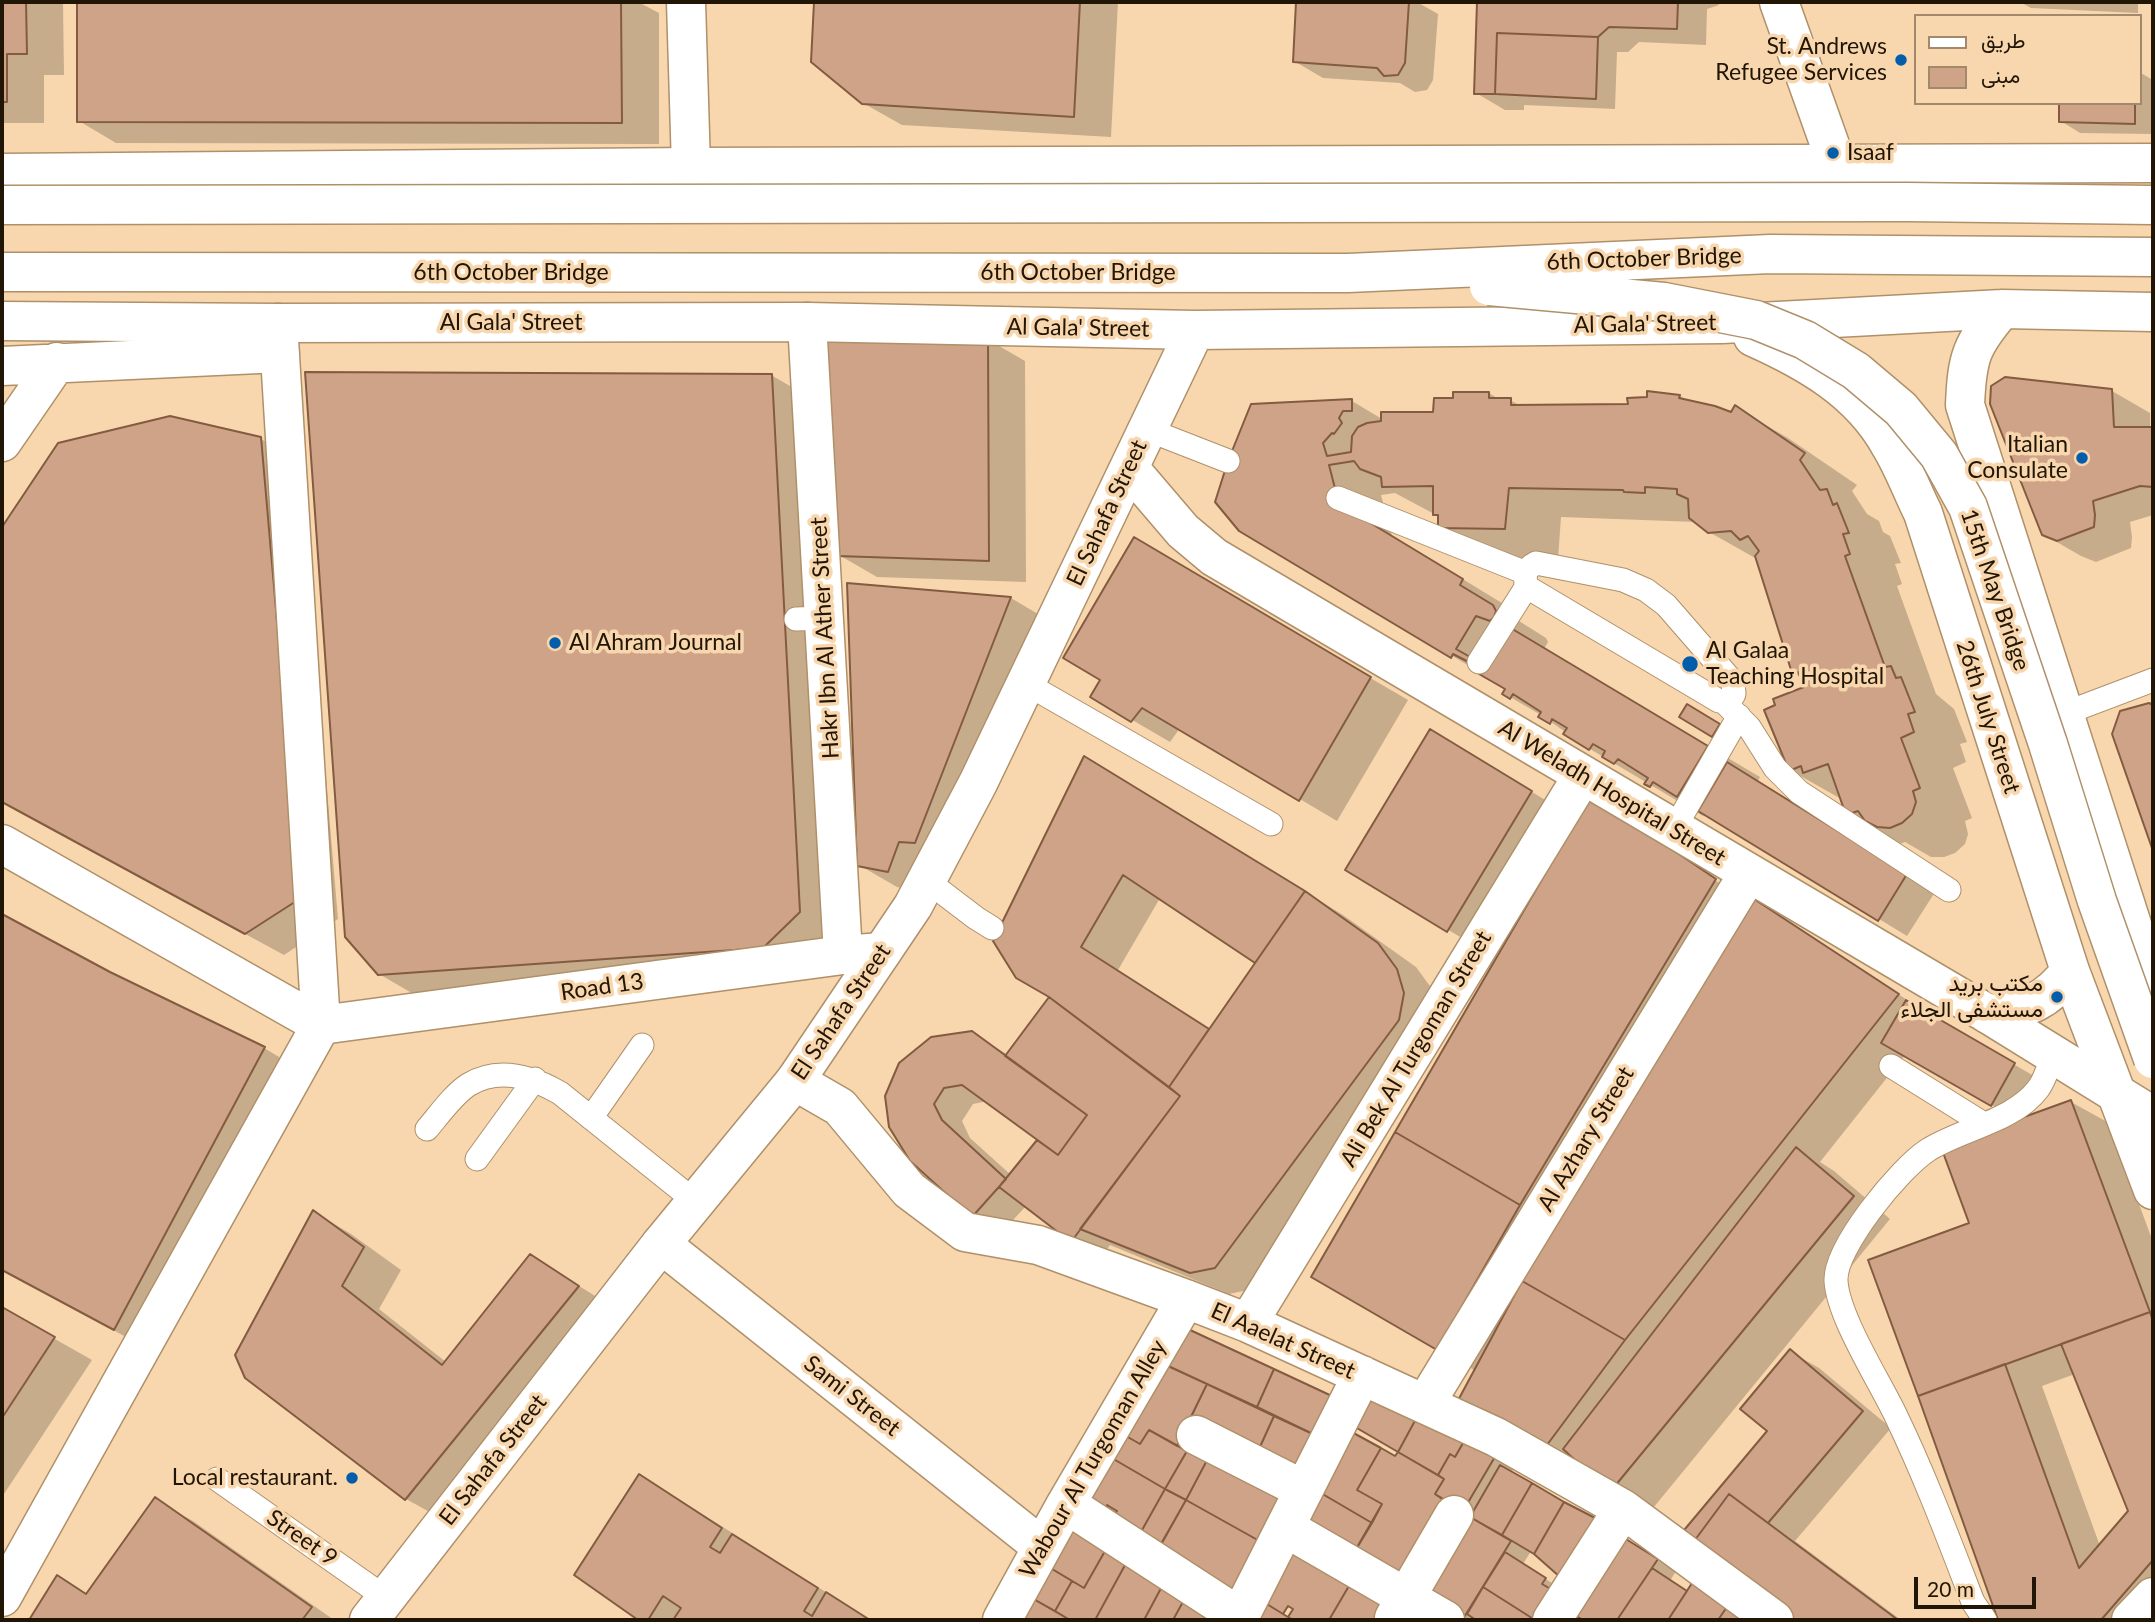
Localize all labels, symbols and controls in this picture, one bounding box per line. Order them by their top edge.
legend [1913,14,2141,105]
text: طريق [1981,27,2026,52]
place label: St. Andrews Refugee Services [1715,33,1887,87]
marker: St. Andrews Refugee Services [1893,52,1909,68]
text: مبنى [1981,62,2020,87]
place label: Isaaf [1847,139,1894,167]
marker: Isaaf [1825,145,1841,161]
street label: 6th October Bridge [1546,242,1742,276]
street label: 6th October Bridge [413,259,609,287]
street label: 6th October Bridge [980,259,1176,287]
street label: Al Gala' Street [440,309,582,337]
street label: Al Gala' Street [1573,309,1717,339]
street label: Al Gala' Street [1006,313,1150,343]
place label: Italian Consulate [1967,431,2068,485]
street label: El Sahafa Street [1061,435,1153,591]
marker: Italian Consulate [2074,450,2090,466]
street label: 15th May Bridge [1954,506,2036,674]
street label: Hakr Ibn Al Ather Street [805,516,845,760]
place label: Al Ahram Journal [569,629,742,657]
marker: Al Ahram Journal [547,635,563,651]
place label: Al Galaa Teaching Hospital [1706,637,1884,691]
street label: 26th July Street [1950,637,2026,797]
marker: Al Galaa Teaching Hospital [1680,654,1700,674]
street label: Al Weladh Hospital Street [1493,714,1731,872]
street label: Ali Bek Al Turgoman Street [1335,926,1497,1172]
street label: El Sahafa Street [785,939,897,1085]
street label: Road 13 [559,968,645,1006]
place label: مكتب بريد مستشفى الجلاء [1901,970,2043,1024]
marker: مكتب بريد مستشفى الجلاء [2049,989,2065,1005]
street label: Al Azhary Street [1532,1062,1640,1216]
street label: El Aaelat Street [1207,1297,1359,1385]
street label: Wabour Al Turgoman Alley [1014,1335,1172,1583]
street label: Sami Street [798,1350,906,1442]
street label: El Sahafa Street [433,1389,553,1531]
place label: Local restaurant. [172,1464,338,1492]
marker: Local restaurant. [344,1470,360,1486]
street label: Street 9 [261,1504,343,1572]
scale bar [1917,1562,2039,1606]
text: 20 m [1927,1576,1974,1601]

